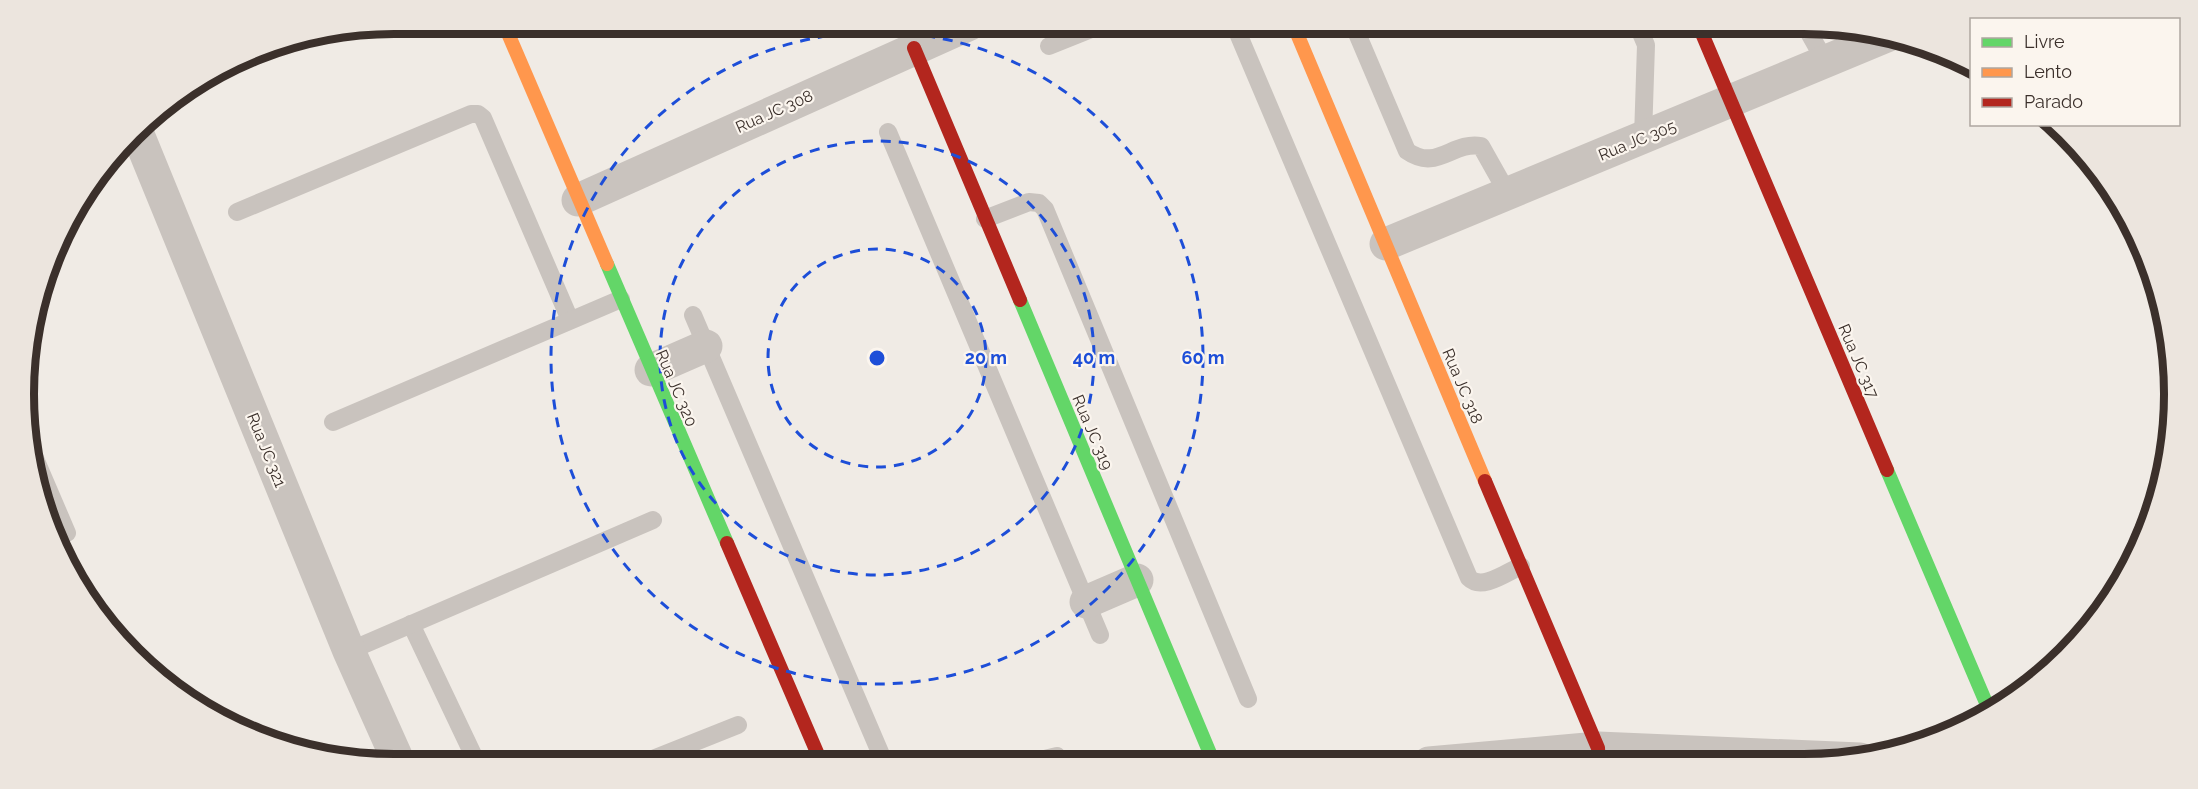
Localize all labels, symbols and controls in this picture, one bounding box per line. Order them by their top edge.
legend [1970,18,2180,126]
text: Livre [2024,31,2065,52]
text: Lento [2024,61,2072,82]
street label: Rua JC 308 [733,86,816,137]
text: Parado [2024,91,2083,112]
street label: Rua JC 305 [1596,116,1679,165]
street label: Rua JC 317 [1834,321,1883,402]
street label: Rua JC 318 [1438,346,1487,427]
street label: Rua JC 320 [652,347,701,429]
text: 20 m [965,347,1007,368]
text: 40 m [1073,347,1115,368]
text: 60 m [1181,347,1225,368]
centre of rings [867,348,887,368]
street label: Rua JC 319 [1068,392,1117,473]
street label: Rua JC 321 [243,410,290,490]

